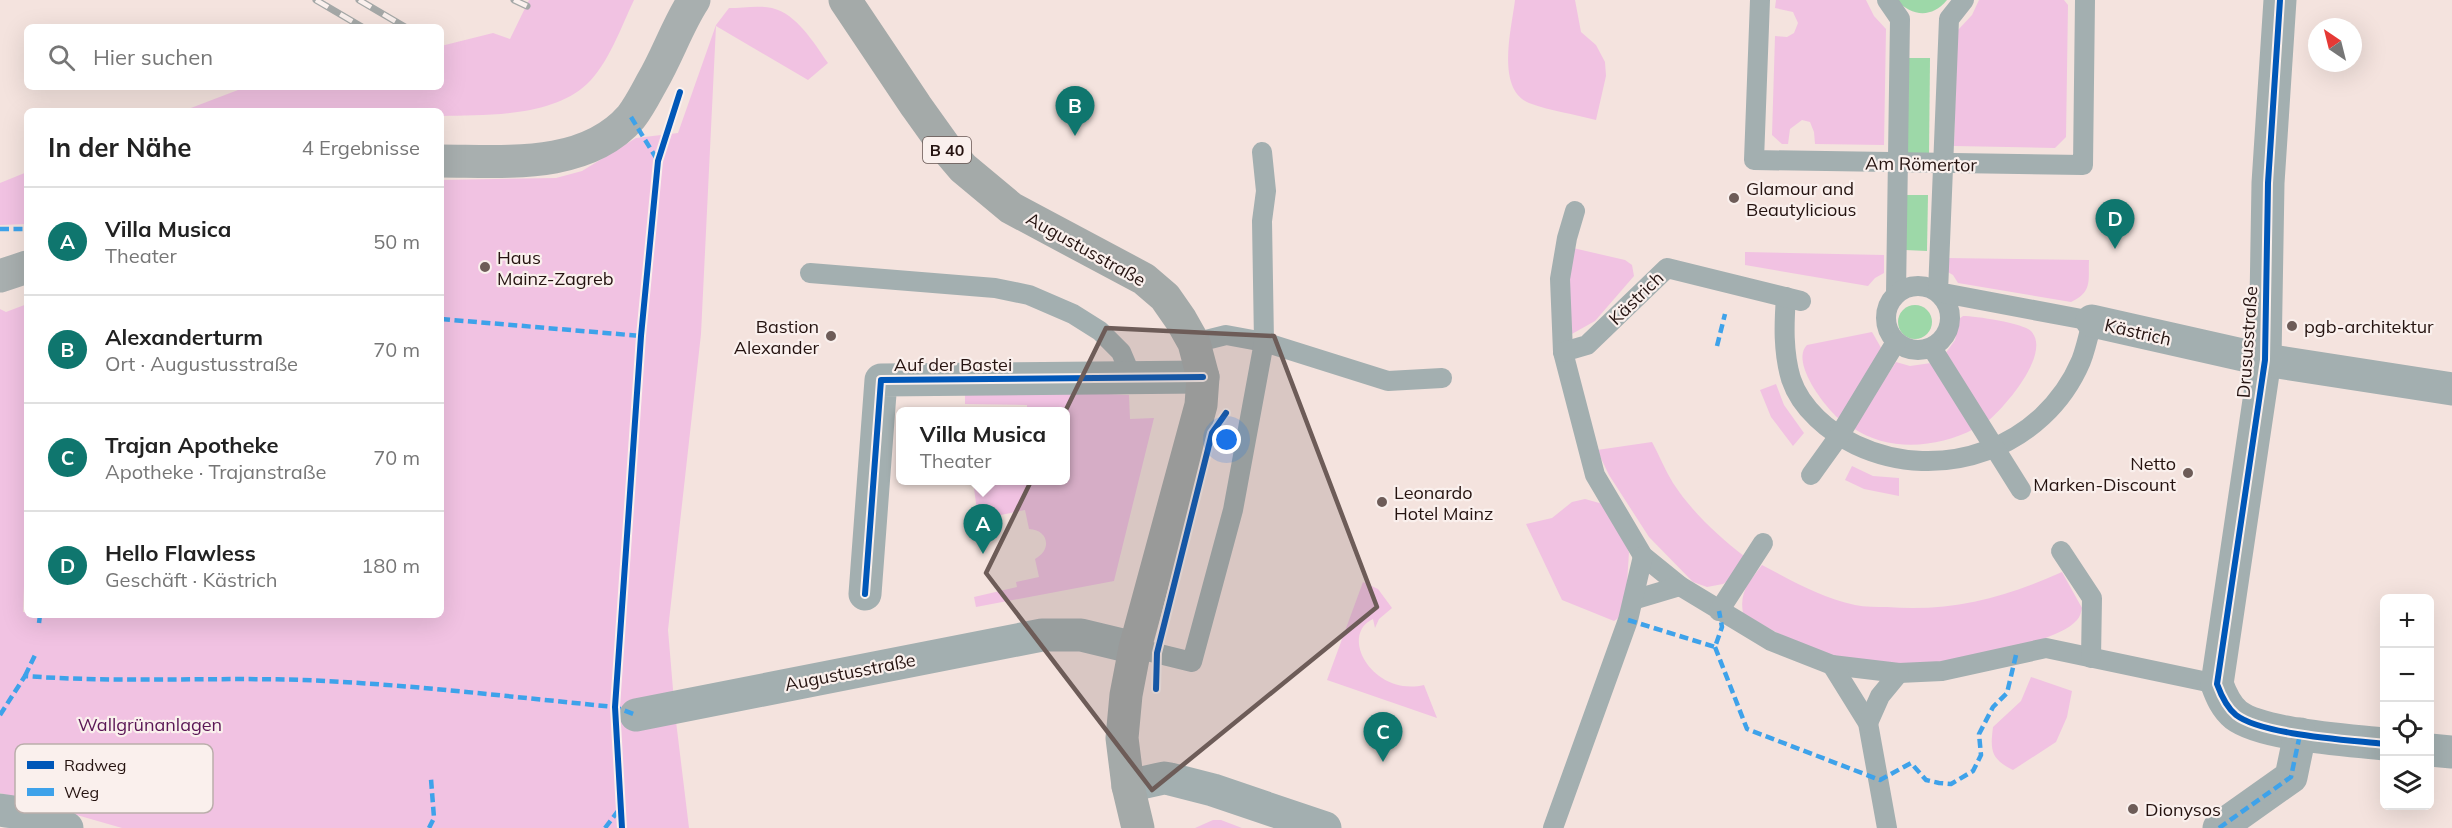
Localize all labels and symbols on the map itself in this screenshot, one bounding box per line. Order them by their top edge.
north arrow [2308,18,2362,72]
pin: B [1056,86,1094,136]
road number: B 40 [923,137,971,163]
street label: Am Römertor [1865,152,1978,176]
place label: Glamour and Beautylicious [1746,177,1857,221]
marker: Glamour and Beautylicious [1727,191,1741,205]
pin: D [2096,200,2134,249]
street label: Augustusstraße [1022,207,1150,291]
place label: Haus Mainz-Zagreb [497,246,614,290]
marker: Haus Mainz-Zagreb [478,260,492,274]
street label: Kästrich [1604,266,1668,330]
street label: Drususstraße [2232,285,2262,399]
street label: Kästrich [2102,313,2174,351]
place label: Bastion Alexander [734,315,819,359]
place label: pgb-architektur [2304,315,2434,338]
marker: pgb-architektur [2285,319,2299,333]
marker: Bastion Alexander [824,329,838,343]
street label: Auf der Bastei [894,353,1012,376]
your location [1212,425,1241,454]
place label: Netto Marken-Discount [2033,452,2176,496]
marker: Netto Marken-Discount [2181,466,2195,480]
place label: Leonardo Hotel Mainz [1394,481,1493,525]
marker: Leonardo Hotel Mainz [1375,495,1389,509]
pin: A [964,504,1002,554]
street label: Augustusstraße [783,648,917,696]
pin: C [1364,712,1402,762]
park label: Wallgrünanlagen [78,713,222,736]
legend [15,744,213,813]
text: Radweg [64,755,126,775]
text: Weg [64,782,99,802]
place label: Dionysos [2145,798,2221,821]
marker: Dionysos [2126,802,2140,816]

